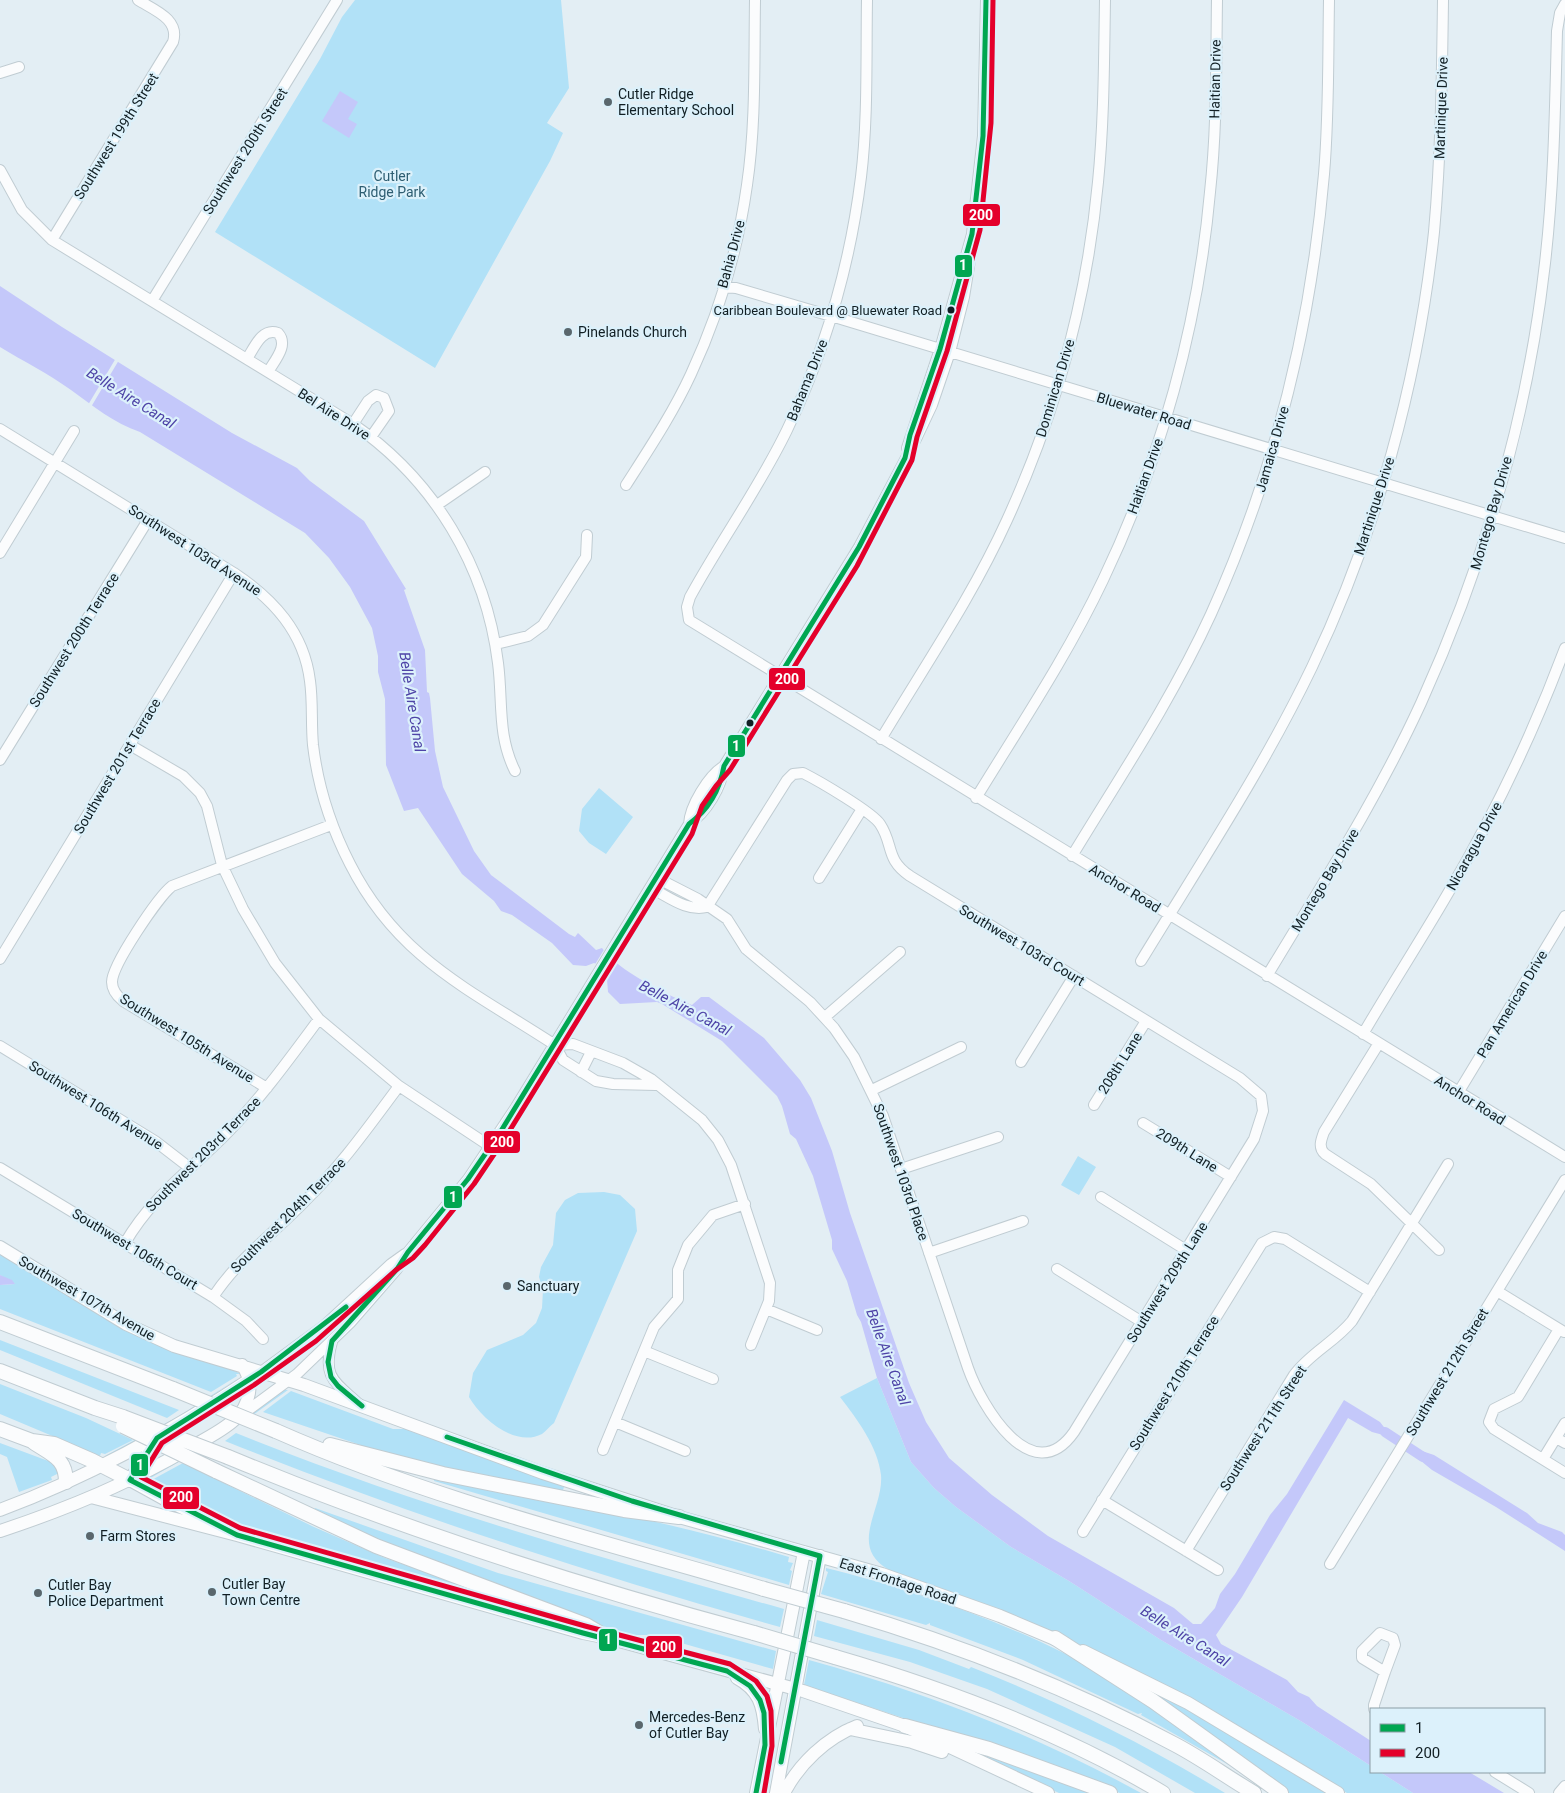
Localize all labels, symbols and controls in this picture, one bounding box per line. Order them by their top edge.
street label: Haitian Drive [1206,39,1224,119]
street label: Martinique Drive [1431,57,1451,159]
street label: Southwest 199th Street [71,70,162,202]
street label: Southwest 200th Street [200,85,291,217]
place label: Cutler Ridge Elementary School [618,86,734,118]
marker: Cutler Ridge Elementary School [602,96,614,108]
park label: Cutler Ridge Park [359,168,426,200]
line badge: 200 [962,203,1001,227]
text: 200 [969,207,993,223]
street label: Bahia Drive [714,218,748,290]
line badge: 1 [954,254,973,278]
text: 1 [959,257,967,273]
place label: Caribbean Boulevard @ Bluewater Road [714,303,942,318]
marker: Caribbean Boulevard @ Bluewater Road [946,305,956,315]
place label: Pinelands Church [578,324,687,340]
marker: Pinelands Church [562,326,574,338]
street label: Bahama Drive [783,337,831,423]
street label: Dominican Drive [1032,337,1078,439]
water label: Belle Aire Canal [83,364,179,433]
street label: Bel Aire Drive [295,385,373,443]
street label: Bluewater Road [1095,389,1193,433]
street label: Jamaica Drive [1252,404,1292,494]
street label: Haitian Drive [1124,436,1166,516]
street label: Martinique Drive [1351,455,1397,557]
street label: Montego Bay Drive [1467,455,1515,571]
street label: Southwest 103rd Avenue [126,501,264,599]
street label: Southwest 200th Terrace [26,570,122,710]
water label: Belle Aire Canal [395,651,429,754]
line badge: 200 [768,667,806,691]
text: 200 [775,671,799,687]
street label: Southwest 201st Terrace [70,696,164,836]
unlabelled marker [745,718,755,728]
line badge: 1 [727,734,746,758]
text: 1 [732,738,740,754]
street label: Nicaragua Drive [1443,799,1505,893]
street label: Montego Bay Drive [1288,826,1362,934]
street label: Anchor Road [1086,860,1164,916]
street label: Southwest 103rd Court [956,901,1088,989]
street label: Pan American Drive [1474,948,1550,1060]
water label: Belle Aire Canal [636,976,734,1040]
street label: Southwest 105th Avenue [117,990,257,1086]
street label: 208th Lane [1095,1029,1145,1097]
street label: Southwest 106th Avenue [26,1057,166,1153]
street label: Anchor Road [1432,1072,1508,1128]
street label: Southwest 203rd Terrace [142,1093,264,1215]
street label: Southwest 103rd Place [870,1101,932,1243]
street label: 209th Lane [1153,1125,1221,1175]
line badge: 200 [483,1130,521,1154]
text: 200 [490,1134,514,1150]
street label: Southwest 204th Terrace [227,1154,349,1276]
line badge: 1 [443,1185,463,1209]
text: 1 [449,1189,457,1205]
street label: Southwest 106th Court [69,1205,201,1293]
street label: Southwest 209th Lane [1123,1219,1211,1345]
street label: Southwest 107th Avenue [16,1252,158,1344]
place label: Sanctuary [517,1278,580,1294]
marker: Sanctuary [501,1280,513,1292]
street label: Southwest 212th Street [1403,1305,1492,1439]
water label: Belle Aire Canal [862,1306,914,1408]
street label: Southwest 210th Terrace [1126,1313,1222,1453]
street label: Southwest 211th Street [1217,1362,1310,1494]
line badge: 1 [130,1453,149,1477]
text: 1 [136,1457,144,1473]
line badge: 200 [162,1486,200,1510]
text: 200 [169,1489,193,1505]
place label: Farm Stores [100,1528,176,1544]
marker: Farm Stores [84,1530,96,1542]
street label: East Frontage Road [838,1555,958,1607]
place label: Cutler Bay Town Centre [222,1576,300,1608]
place label: Cutler Bay Police Department [48,1577,164,1609]
marker: Cutler Bay Town Centre [206,1586,218,1598]
marker: Cutler Bay Police Department [32,1587,44,1599]
water label: Belle Aire Canal [1137,1602,1233,1671]
line badge: 1 [598,1628,618,1652]
text: 1 [604,1631,612,1647]
line badge: 200 [645,1635,683,1659]
text: 200 [652,1639,676,1655]
legend [1370,1708,1545,1773]
place label: Mercedes-Benz of Cutler Bay [649,1709,745,1741]
marker: Mercedes-Benz of Cutler Bay [633,1719,645,1731]
text: 1 [1415,1719,1423,1737]
text: 200 [1415,1744,1440,1762]

